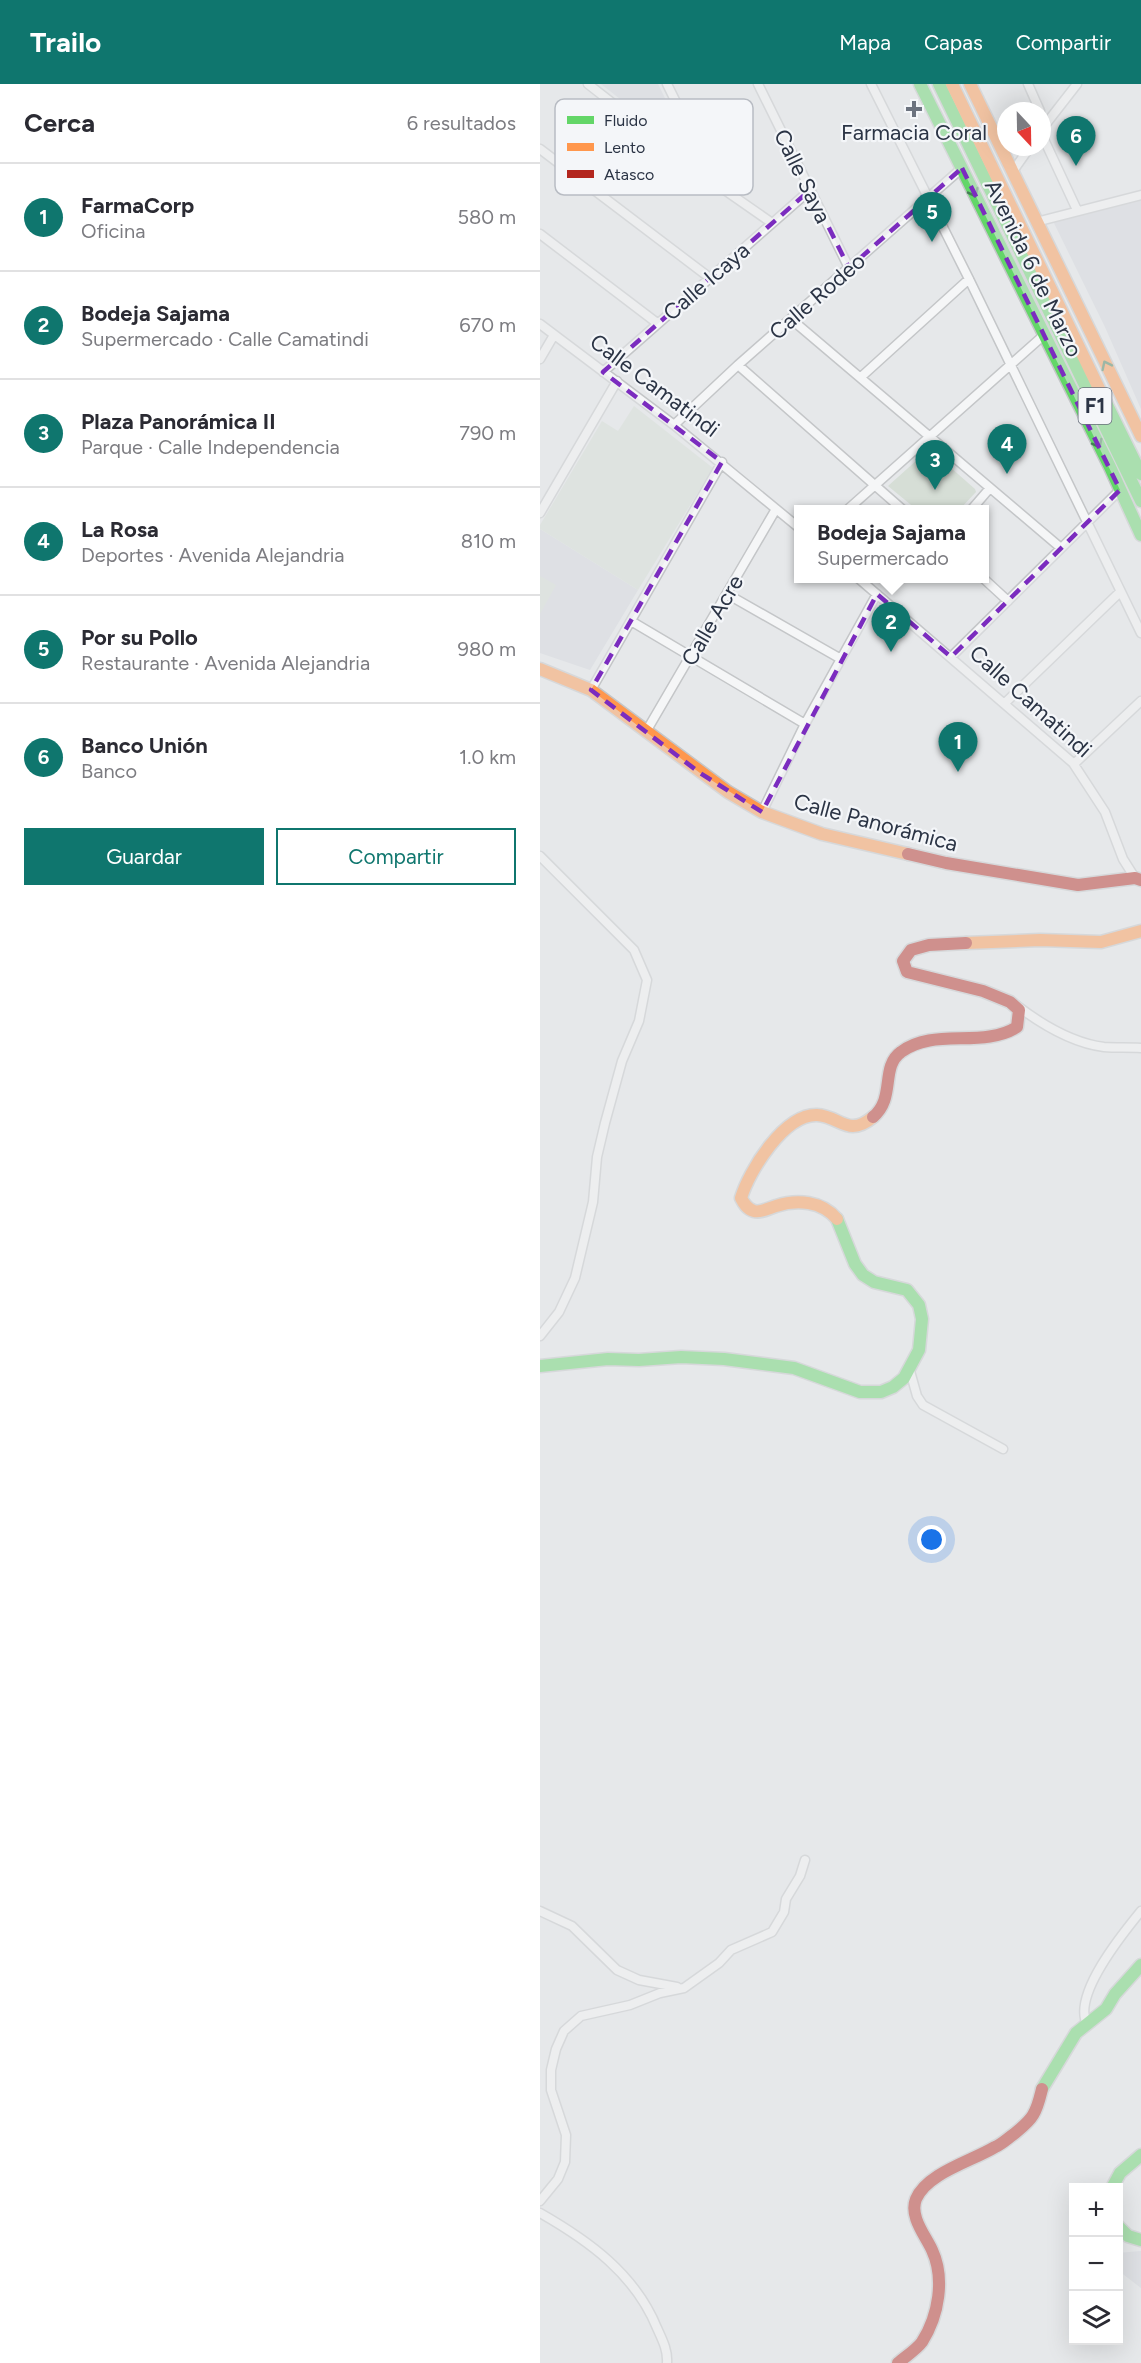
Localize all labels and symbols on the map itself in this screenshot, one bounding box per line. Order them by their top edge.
legend [555,99,753,195]
marker: Farmacia Coral [907,102,921,116]
north arrow [997,102,1051,156]
text: Fluido [604,111,648,130]
pin: 6 [1056,116,1096,166]
place label: Farmacia Coral [841,119,987,146]
street label: Calle Saya [768,125,837,228]
text: Lento [604,138,645,157]
text: Atasco [604,165,654,184]
street label: Avenida 6 de Marzo [979,175,1088,361]
one-way arrow [966,186,978,197]
pin: 5 [912,192,952,242]
street label: Calle Icaya [658,237,755,326]
street label: Calle Rodeo [764,247,871,345]
street label: Calle Camatindi [585,328,725,443]
one-way arrow [1102,360,1114,371]
road number: F1 [1078,388,1112,424]
pin: 4 [988,424,1026,474]
one-way arrow [1091,437,1102,448]
pin: 3 [916,440,954,490]
street label: Calle Acre [676,570,749,670]
pin: 2 [872,602,910,652]
street label: Calle Camatindi [964,640,1097,763]
pin: 1 [938,722,978,772]
street label: Calle Panorámica [791,788,961,857]
your location [917,1525,946,1554]

